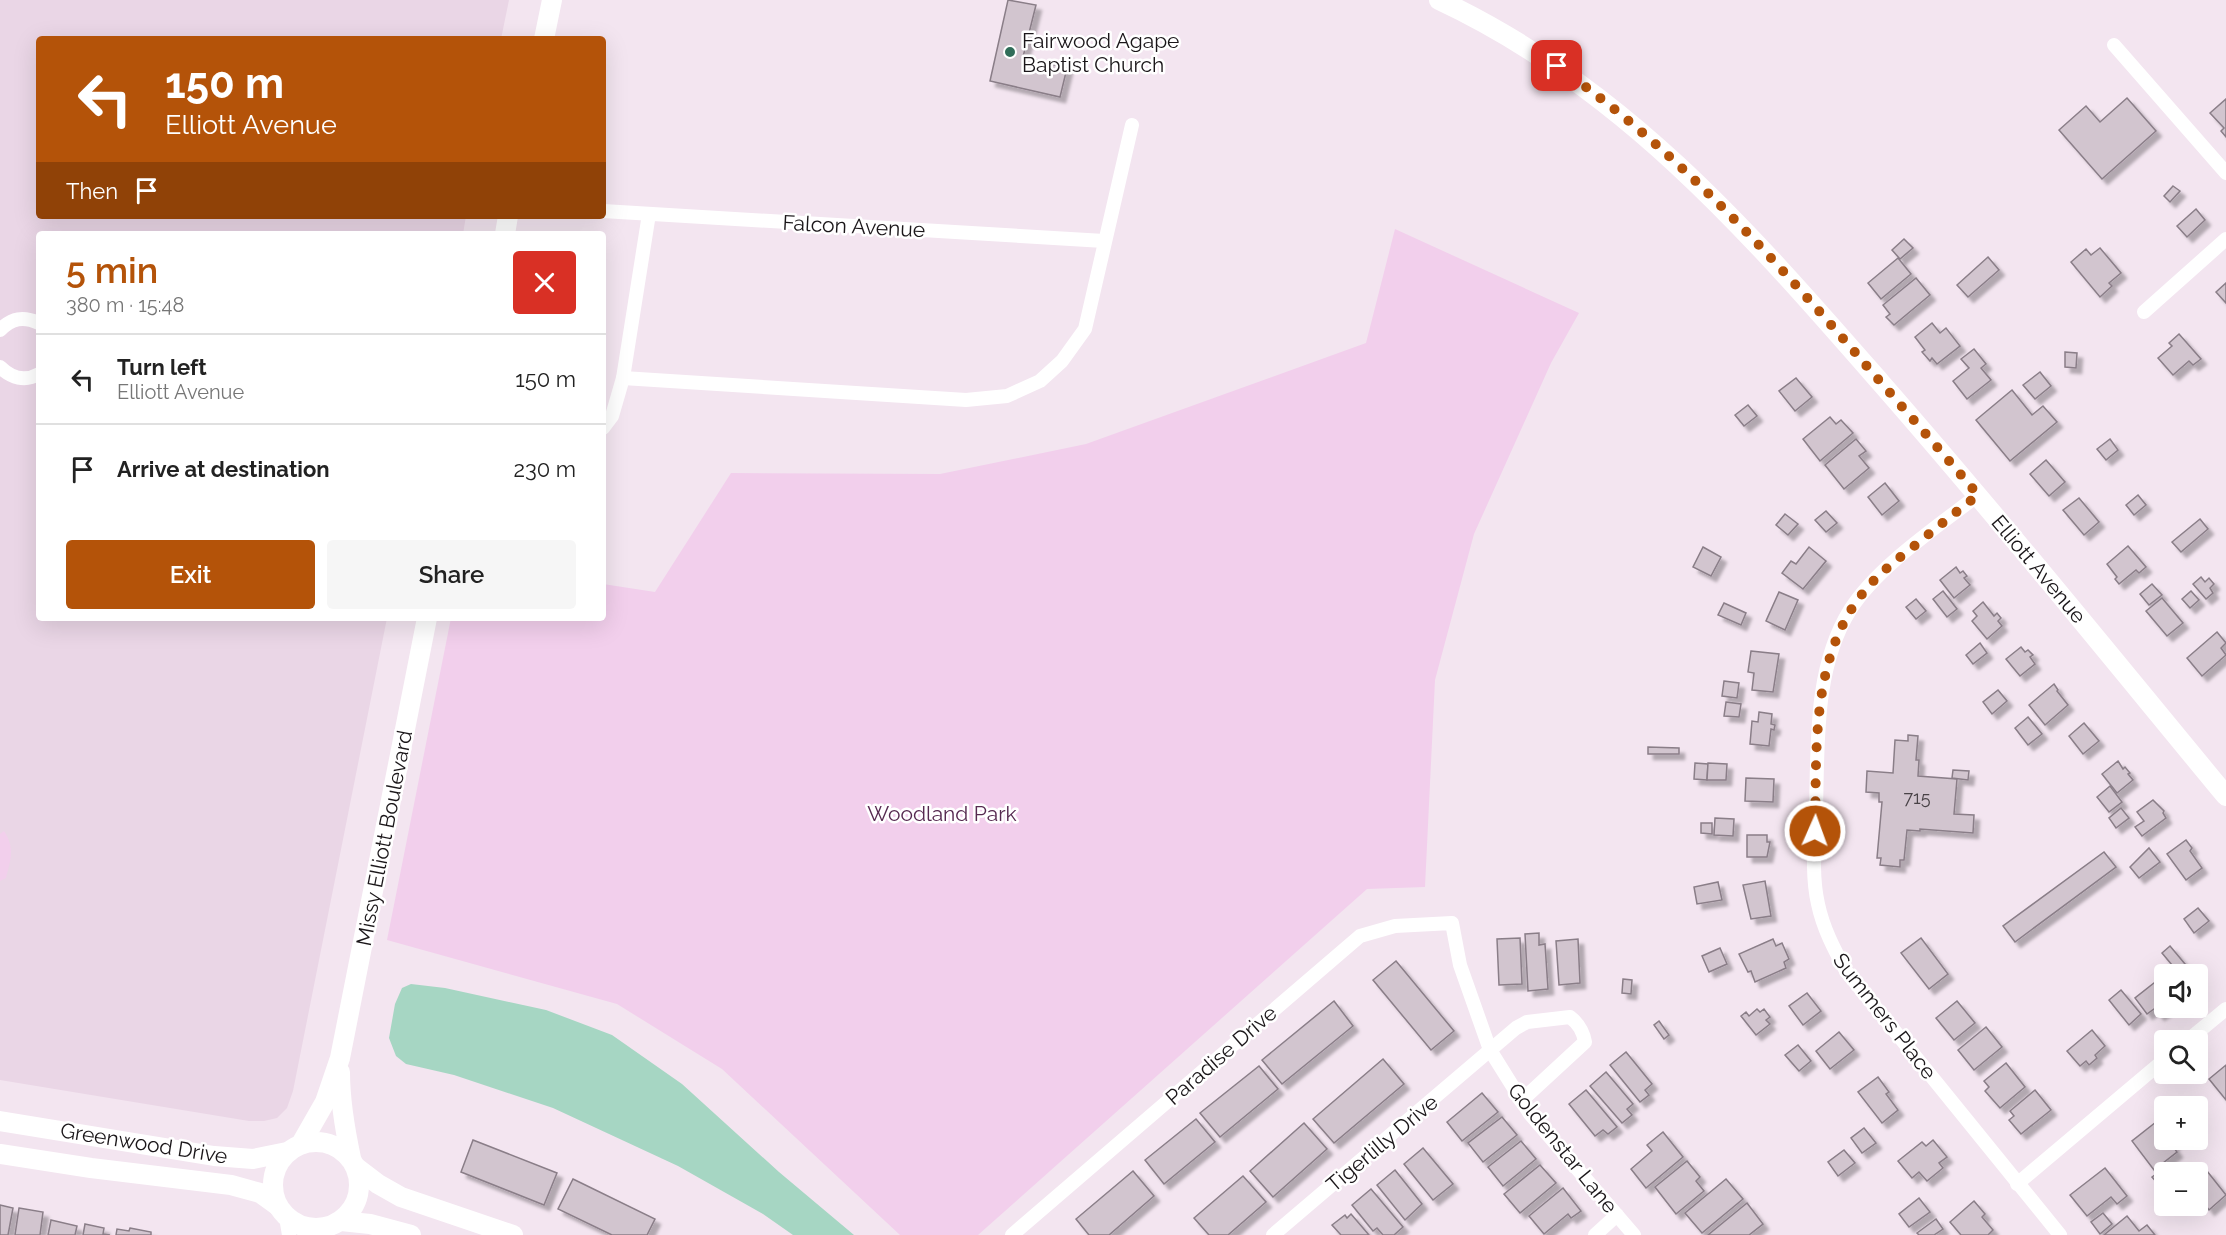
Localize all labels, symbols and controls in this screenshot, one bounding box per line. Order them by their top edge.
place label: Fairwood Agape Baptist Church [1022,28,1179,77]
pin [1531,40,1582,91]
marker: Fairwood Agape Baptist Church [1003,45,1017,59]
icon: arrive [1540,49,1573,82]
text: 150 m [165,59,284,108]
icon: left [66,60,144,138]
text: Elliott Avenue [165,109,337,140]
icon: arrive [130,174,163,207]
text: Then [66,178,118,204]
street label: Falcon Avenue [782,210,926,242]
text: 5 min [66,249,158,291]
button: close [513,251,576,314]
text: 380 m · 15:48 [66,293,184,317]
text: Turn left [117,354,207,380]
icon: left [66,363,99,396]
text: 150 m [515,366,576,392]
text: Elliott Avenue [117,380,244,404]
icon: arrive [66,453,99,486]
text: Arrive at destination [117,456,330,482]
text: 230 m [513,456,576,482]
street label: Elliott Avenue [1986,510,2092,628]
button: Exit [66,540,315,609]
button: Share [327,540,576,609]
street label: Missy Elliott Boulevard [351,728,417,948]
house number: 715 [1903,787,1931,808]
position arrow [1783,799,1847,863]
park label: Woodland Park [867,801,1017,826]
street label: Summers Place [1828,948,1942,1084]
map controls [2154,964,2208,1216]
button: sound [2154,964,2208,1018]
street label: Paradise Drive [1160,1000,1282,1110]
button: search [2154,1030,2208,1084]
street label: Goldenstar Lane [1503,1078,1623,1218]
street label: Tigerlilly Drive [1321,1089,1443,1197]
button: + [2154,1096,2208,1150]
street label: Greenwood Drive [59,1117,229,1169]
button: − [2154,1162,2208,1216]

